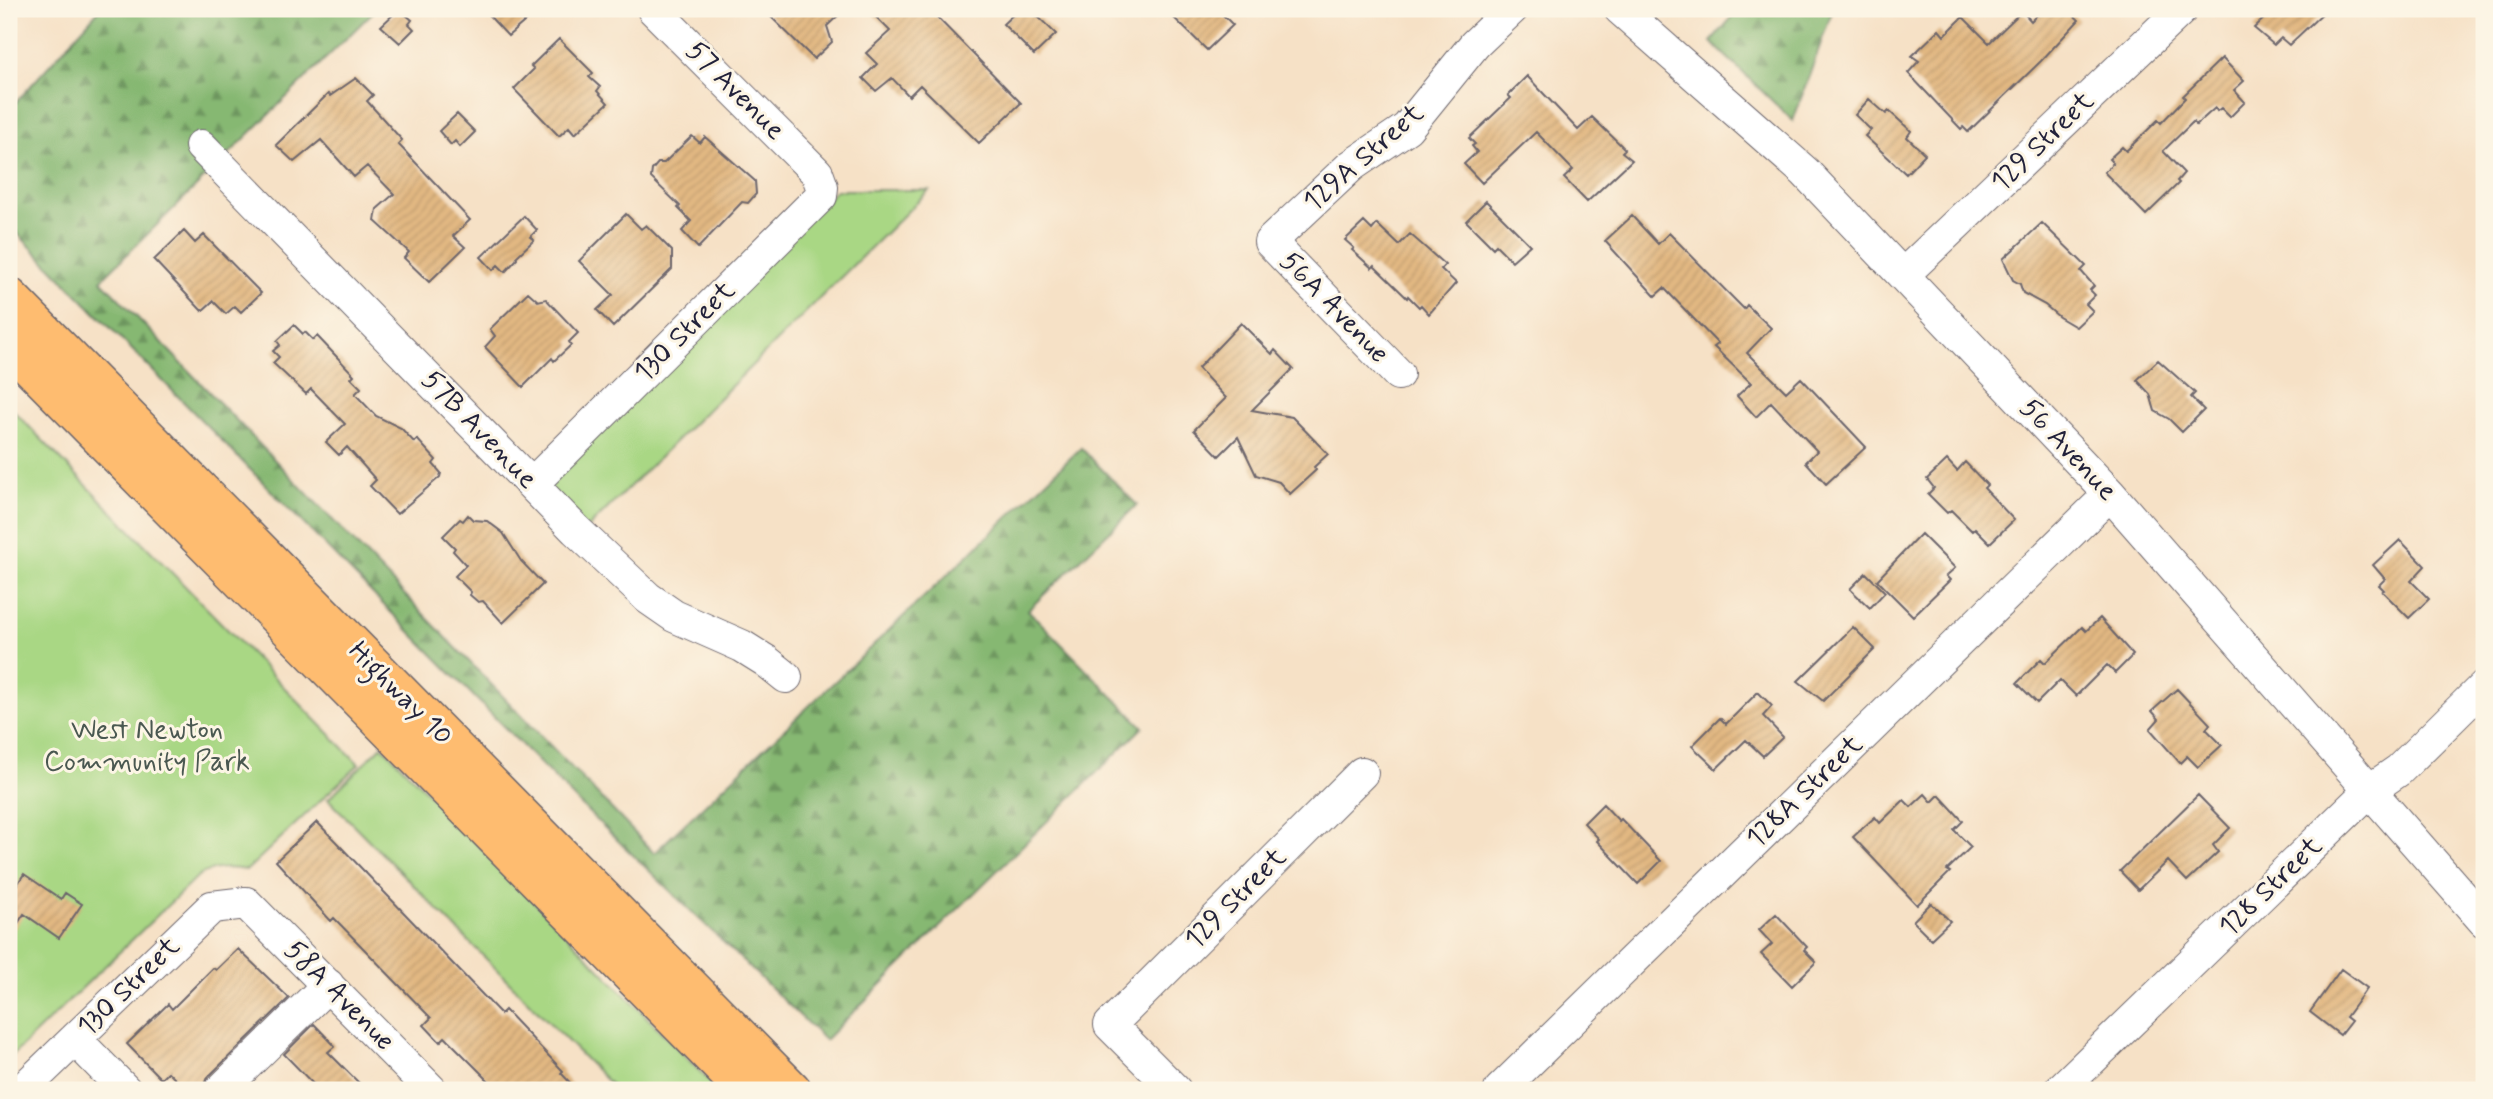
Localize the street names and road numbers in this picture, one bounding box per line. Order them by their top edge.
street label: 57 Avenue [677,33,793,149]
street label: 129 Street [1983,83,2103,200]
street label: 129A Street [1296,95,1432,221]
street label: 56A Avenue [1271,244,1397,372]
street label: 130 Street [626,273,744,391]
street label: 57B Avenue [413,363,545,497]
street label: 56 Avenue [2011,391,2125,509]
street label: Highway 10 [337,634,460,757]
street label: 128A Street [1739,727,1872,857]
street label: 128 Street [2211,828,2331,946]
street label: 129 Street [1177,840,1295,958]
street label: 130 Street [70,929,189,1045]
street label: 58A Avenue [276,933,402,1059]

